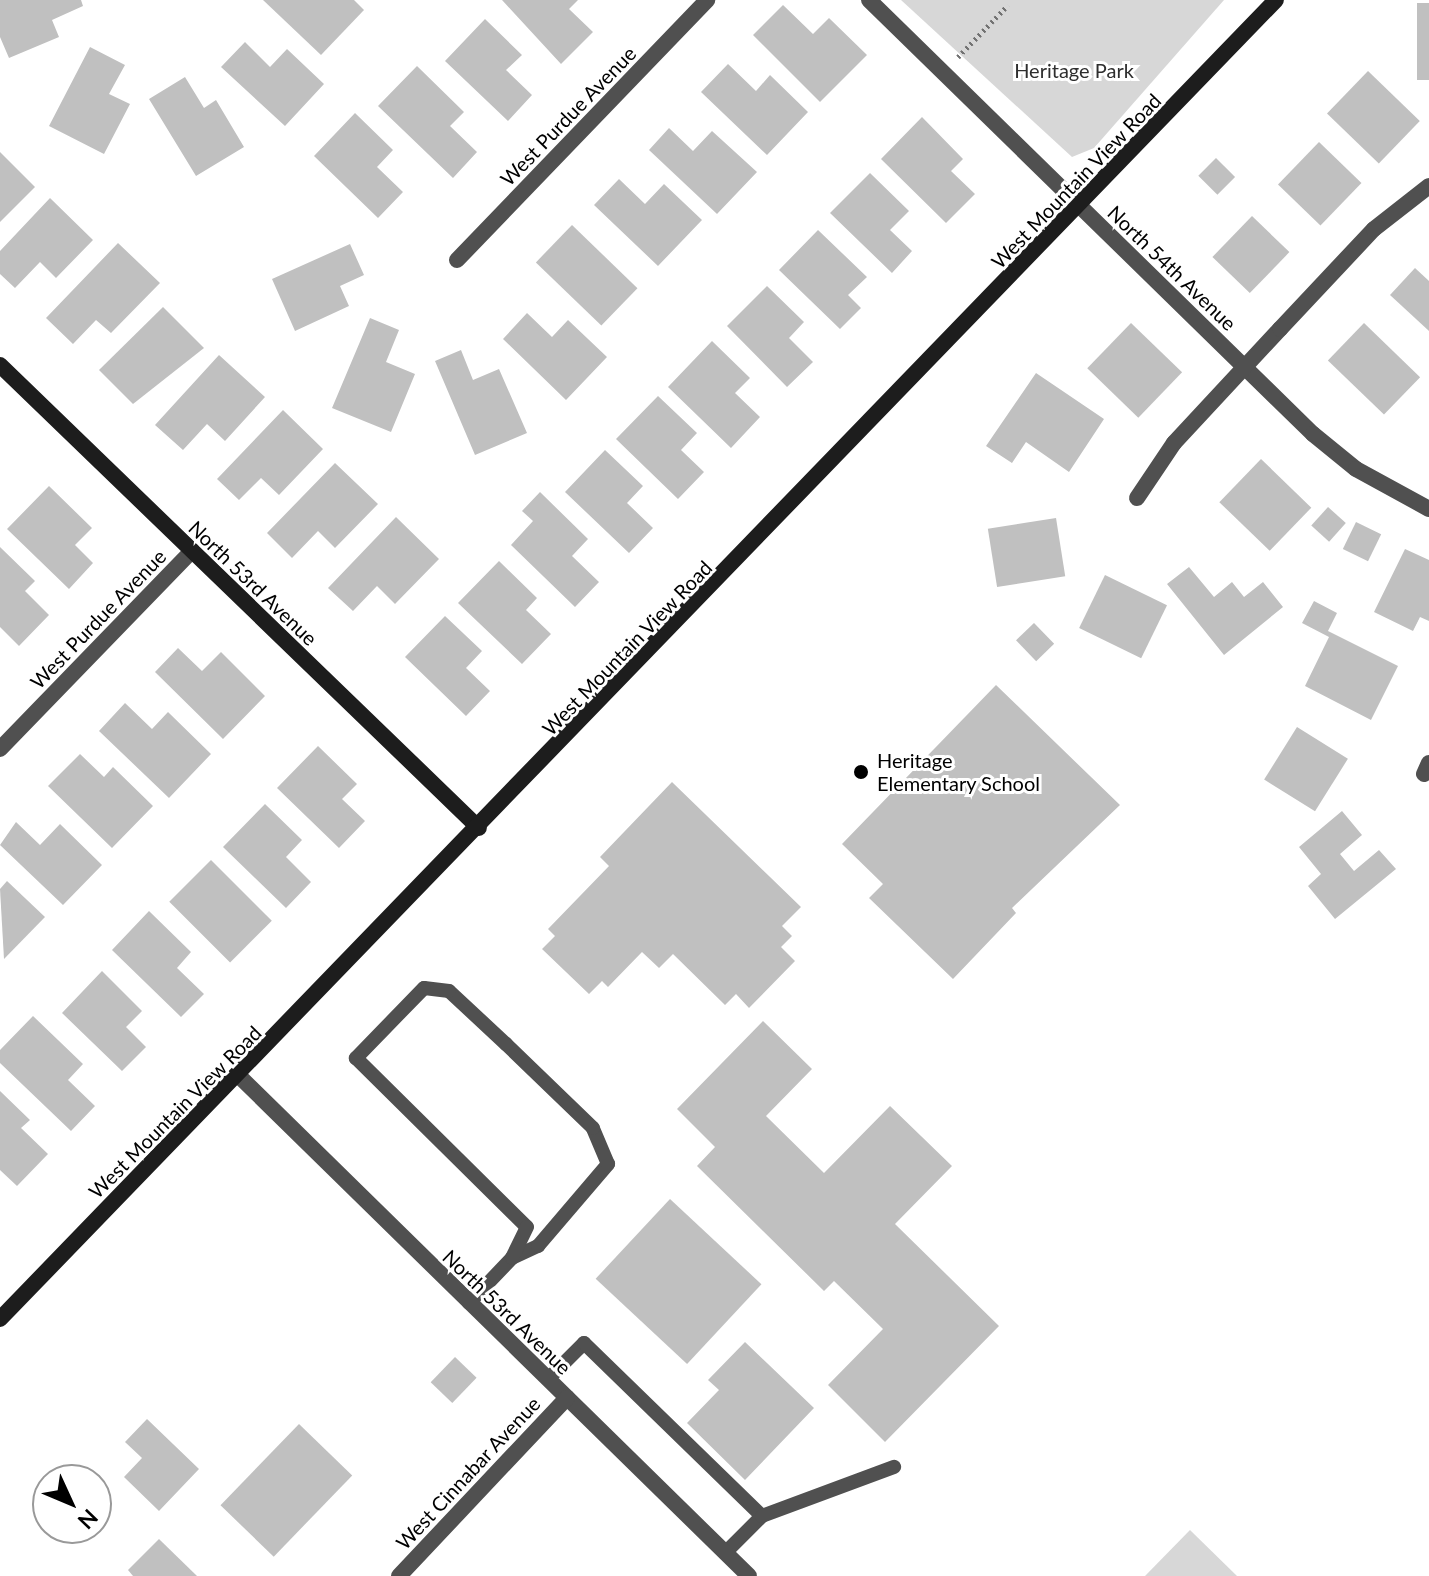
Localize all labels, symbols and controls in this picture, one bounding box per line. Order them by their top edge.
street label: West Purdue Avenue [495,41,641,191]
park label: Heritage Park [1014,58,1134,82]
street label: West Mountain View Road [986,88,1166,274]
street label: North 54th Avenue [1103,200,1241,336]
street label: North 53rd Avenue [184,515,322,651]
street label: West Purdue Avenue [25,544,171,694]
street label: West Mountain View Road [537,555,717,741]
place label: Heritage Elementary School [877,748,1040,795]
marker: Heritage Elementary School [852,763,870,781]
street label: West Mountain View Road [83,1020,267,1204]
street label: North 53rd Avenue [438,1244,576,1380]
street label: West Cinnabar Avenue [391,1391,545,1555]
north arrow [32,1464,112,1544]
text: N [73,1504,104,1535]

